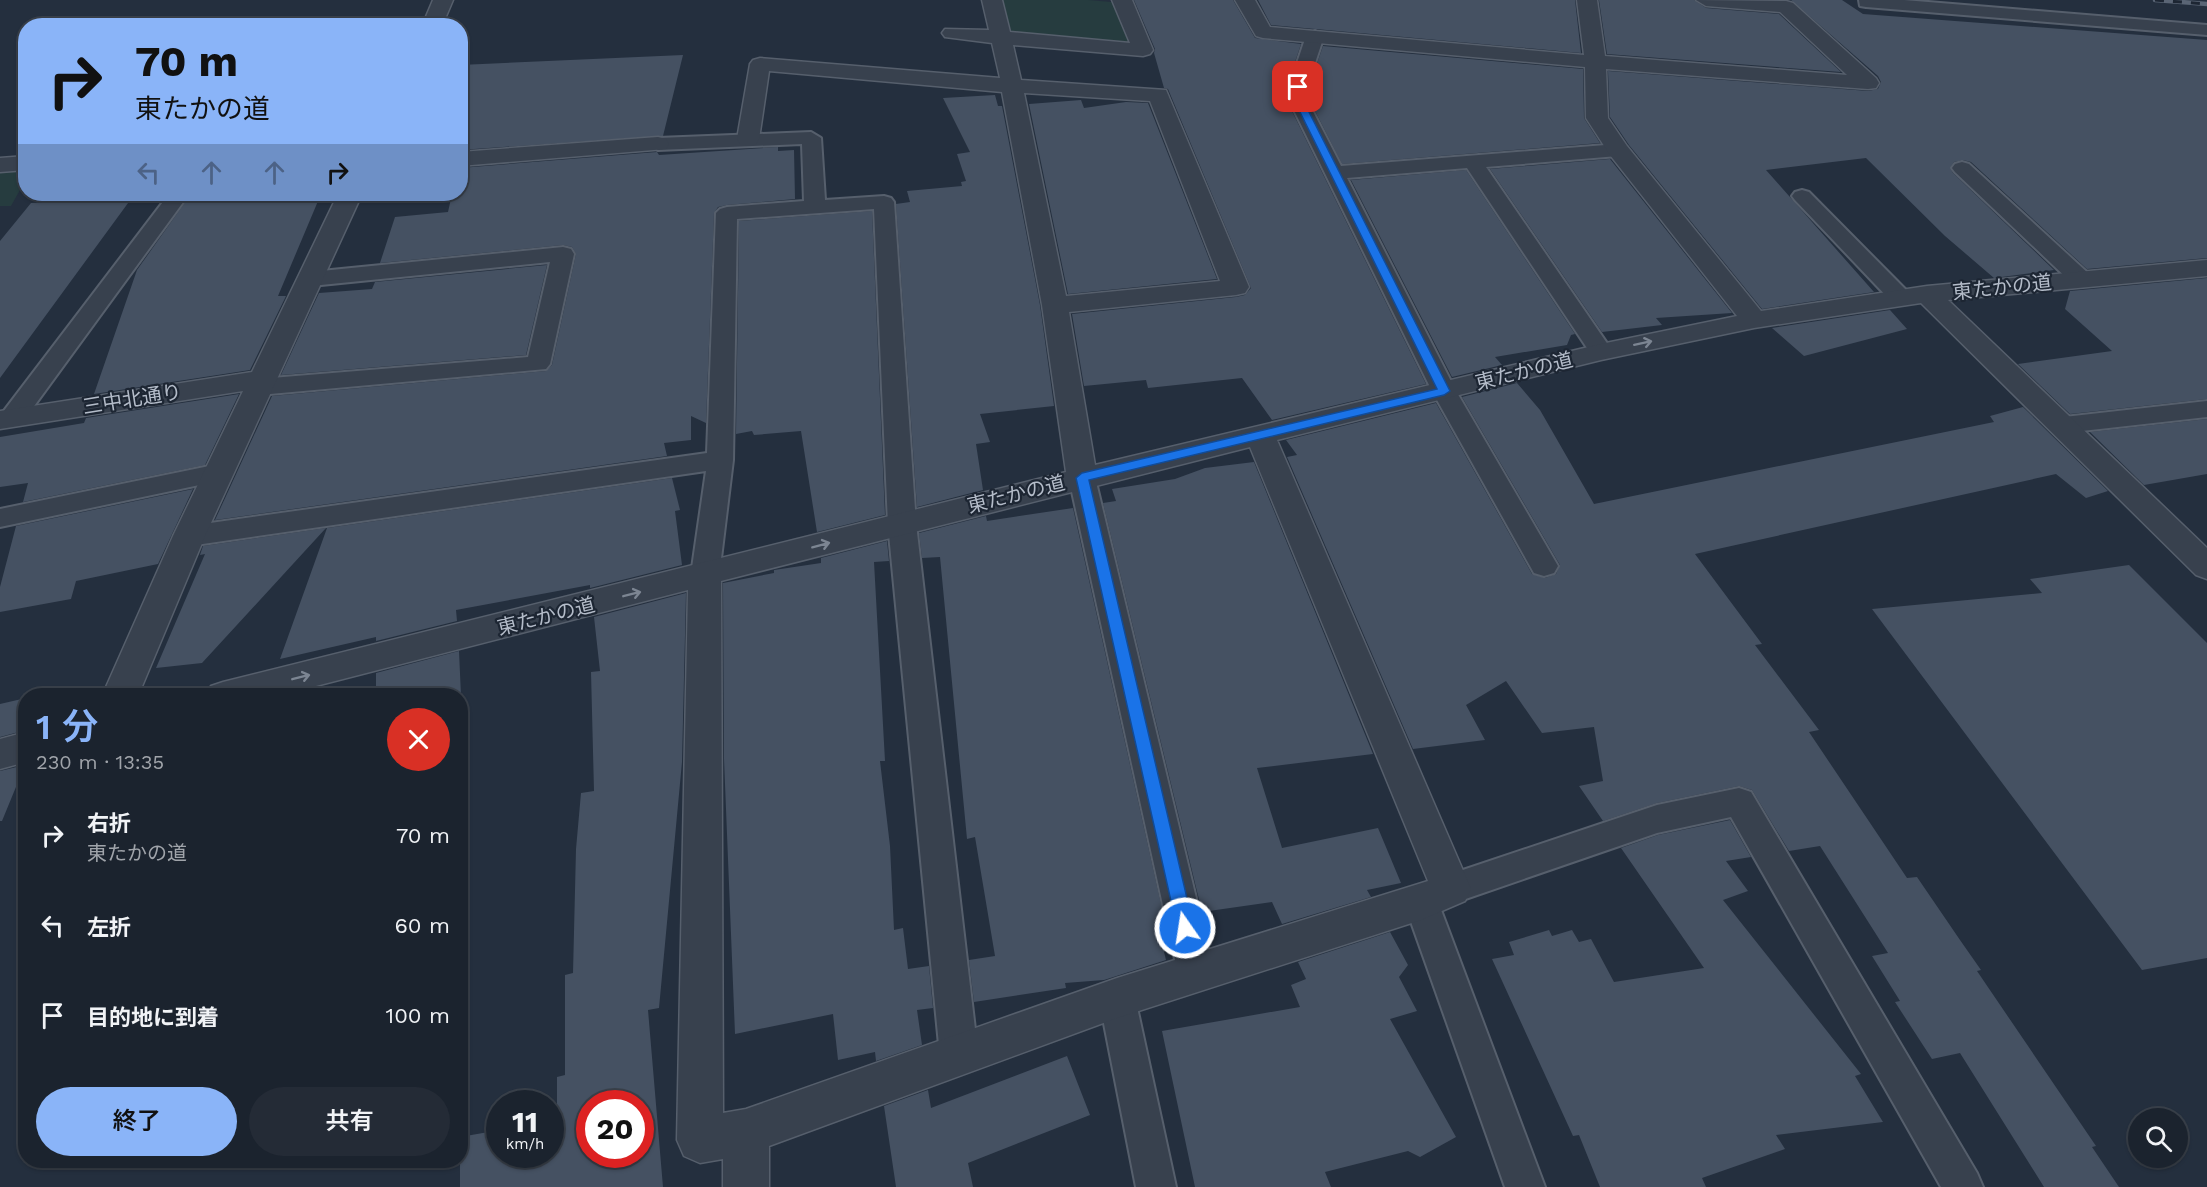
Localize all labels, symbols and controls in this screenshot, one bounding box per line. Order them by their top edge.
text: 70 m [135,37,238,86]
icon: right [36,42,114,120]
pin [1272,61,1323,112]
icon: arrive [1281,70,1314,103]
text: 東たかの道 [135,93,270,125]
icon: left [132,156,165,189]
icon: ahead [195,156,228,189]
icon: ahead [258,156,291,189]
icon: right [321,156,354,189]
street label: 東たかの道 [1951,270,2053,304]
one-way arrow [1633,337,1652,349]
street label: 東たかの道 [1473,347,1575,395]
street label: 三中北通り [81,379,183,419]
street label: 東たかの道 [965,470,1067,518]
one-way arrow [811,539,830,550]
one-way arrow [623,587,642,599]
street label: 東たかの道 [495,592,597,640]
one-way arrow [291,670,310,682]
text: 1 分 [36,706,98,748]
button: close [387,708,450,771]
text: 230 m · 13:35 [36,750,164,774]
text: 右折 [87,811,131,836]
icon: right [36,819,69,852]
text: 70 m [396,823,450,848]
text: 東たかの道 [87,841,187,865]
position arrow [1153,896,1217,960]
icon: left [36,909,69,942]
text: 60 m [394,913,450,938]
text: 左折 [87,915,131,940]
icon: arrive [36,999,69,1032]
text: 100 m [386,1003,450,1028]
text: 目的地に到着 [87,1005,219,1030]
button: 終了 [36,1087,237,1156]
button: 共有 [249,1087,450,1156]
speed limit sign: 20 [576,1090,654,1168]
text: 11 [512,1104,538,1139]
map controls [2128,1108,2188,1168]
button: search [2128,1108,2188,1168]
text: km/h [506,1135,544,1153]

